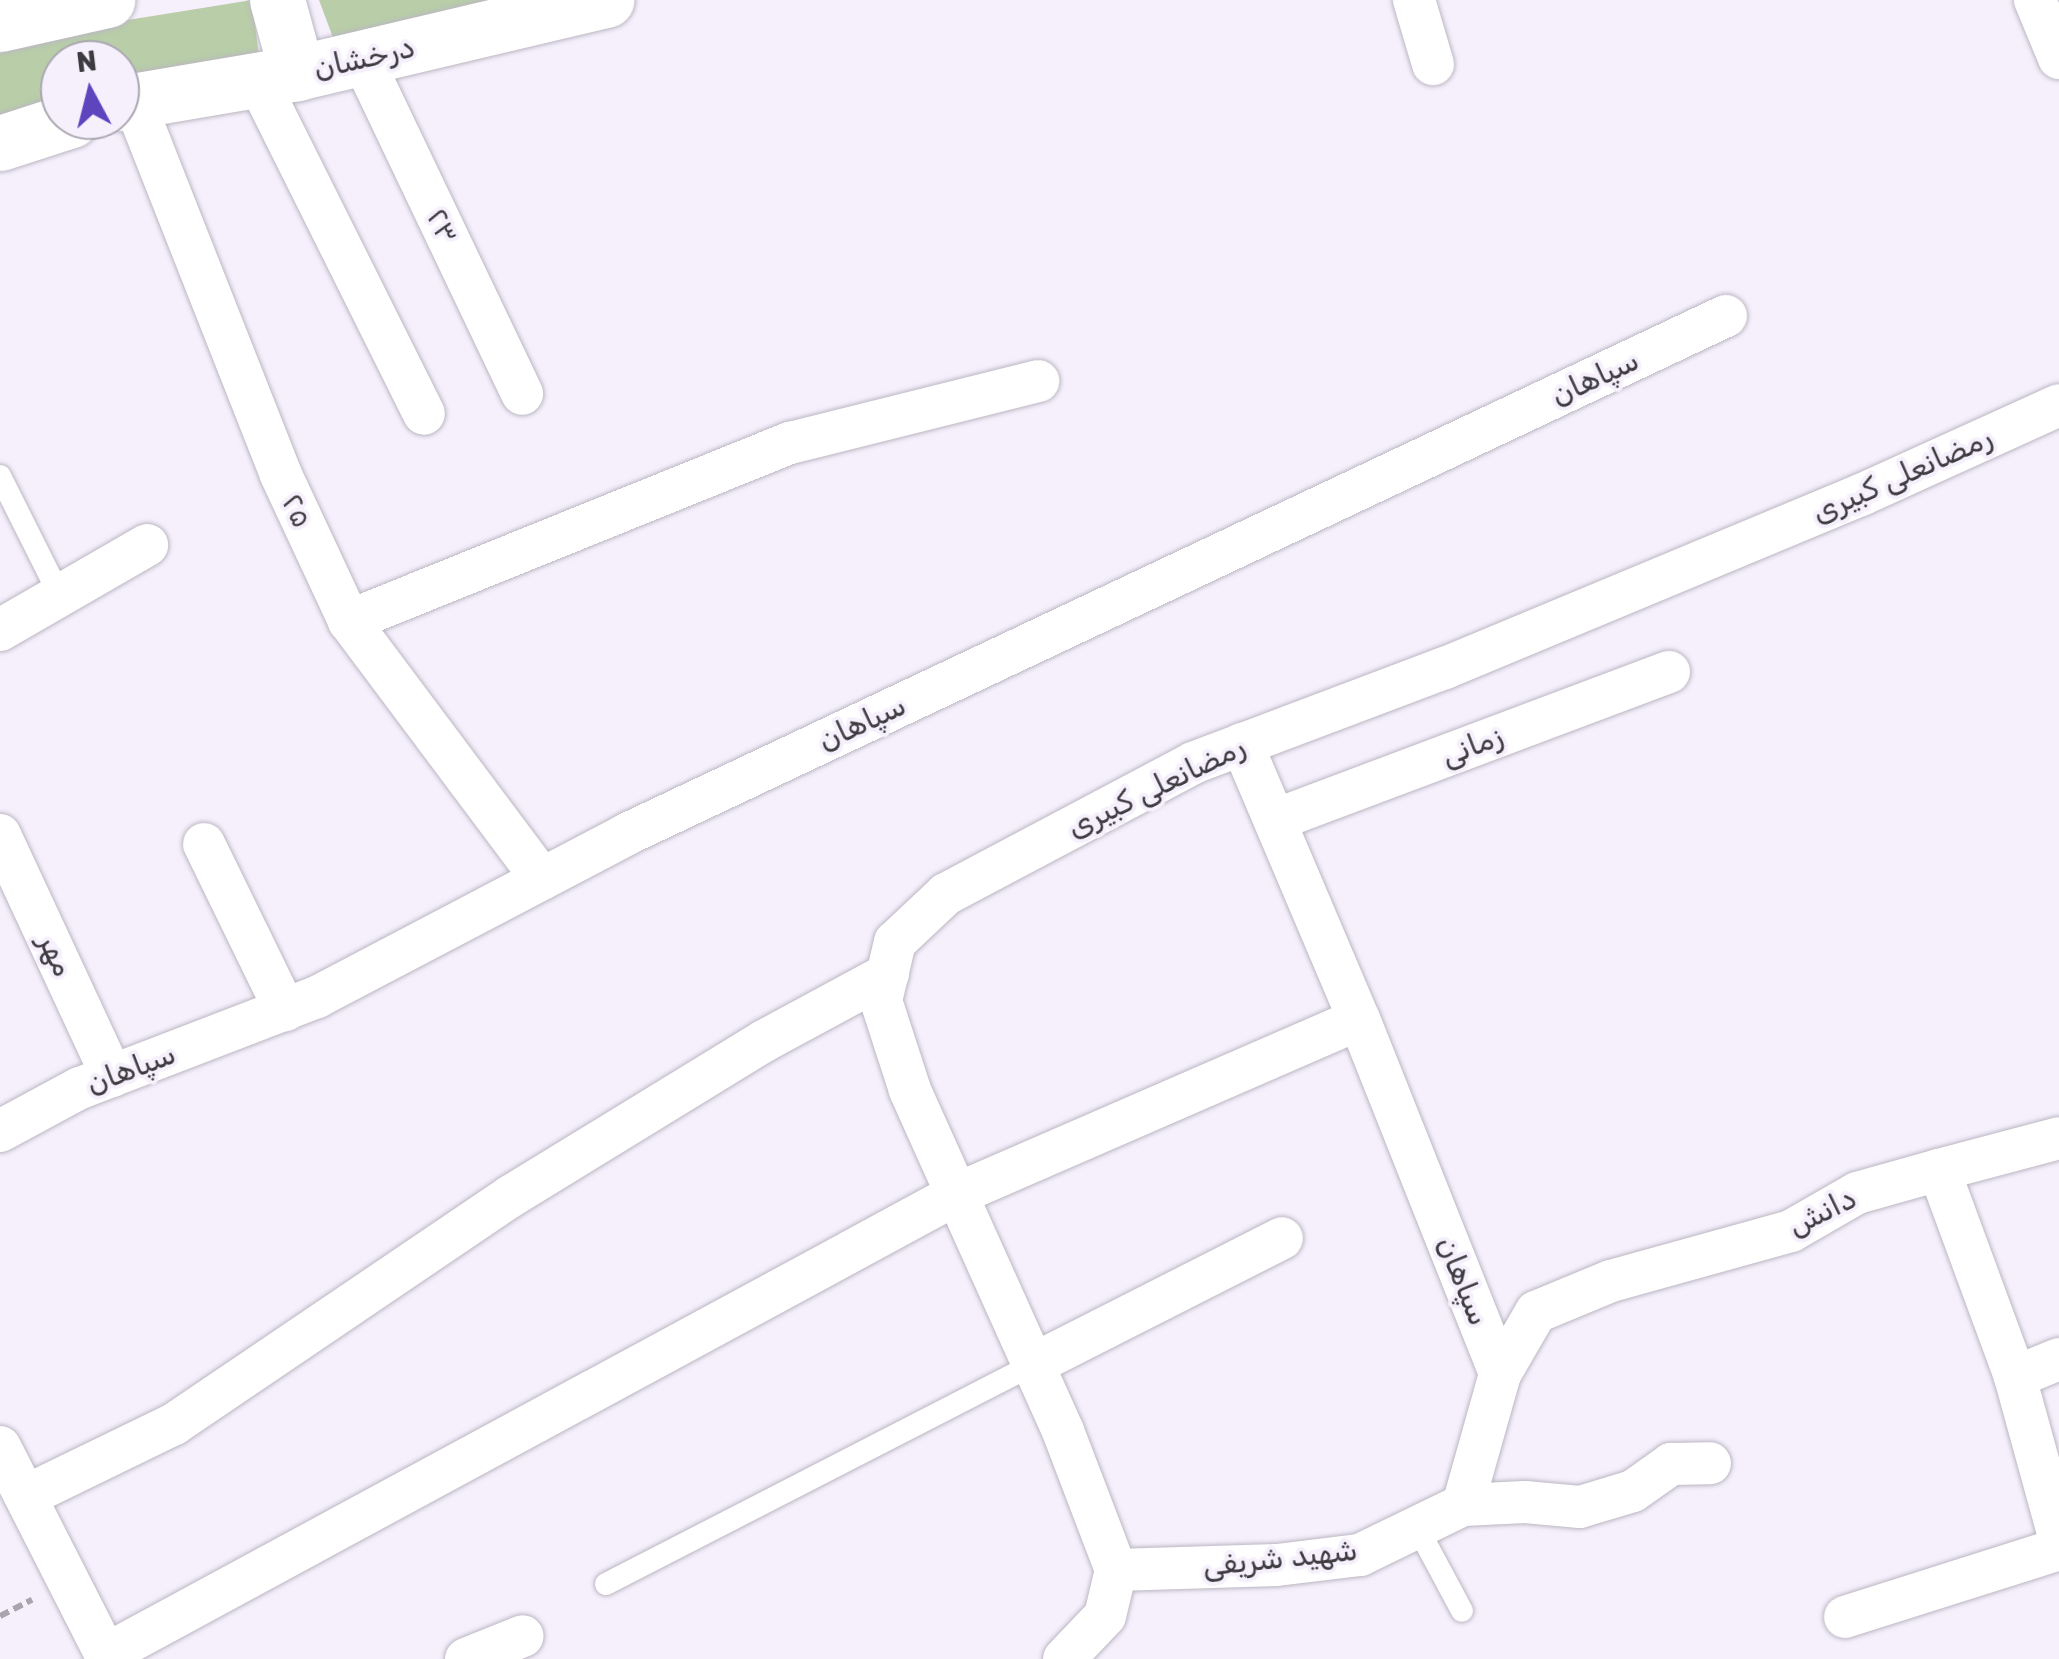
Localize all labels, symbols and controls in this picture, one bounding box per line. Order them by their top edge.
street label: درخشان [310,29,418,87]
north arrow [40,40,140,140]
text: N [75,44,99,79]
street label: ۲۳ [418,203,466,249]
street label: سپاهان [1545,342,1645,414]
street label: رمضانعلی کبیری [1806,419,1998,531]
street label: ۲۵ [274,488,320,534]
street label: سپاهان [812,687,912,759]
street label: زمانی [1436,718,1508,774]
street label: رمضانعلی کبیری [1061,728,1251,846]
street label: مهر [31,928,81,982]
street label: سپاهان [81,1036,181,1102]
street label: دانش [1782,1180,1862,1244]
street label: سپاهان [1429,1231,1497,1331]
street label: شهید شریفی [1201,1532,1359,1584]

